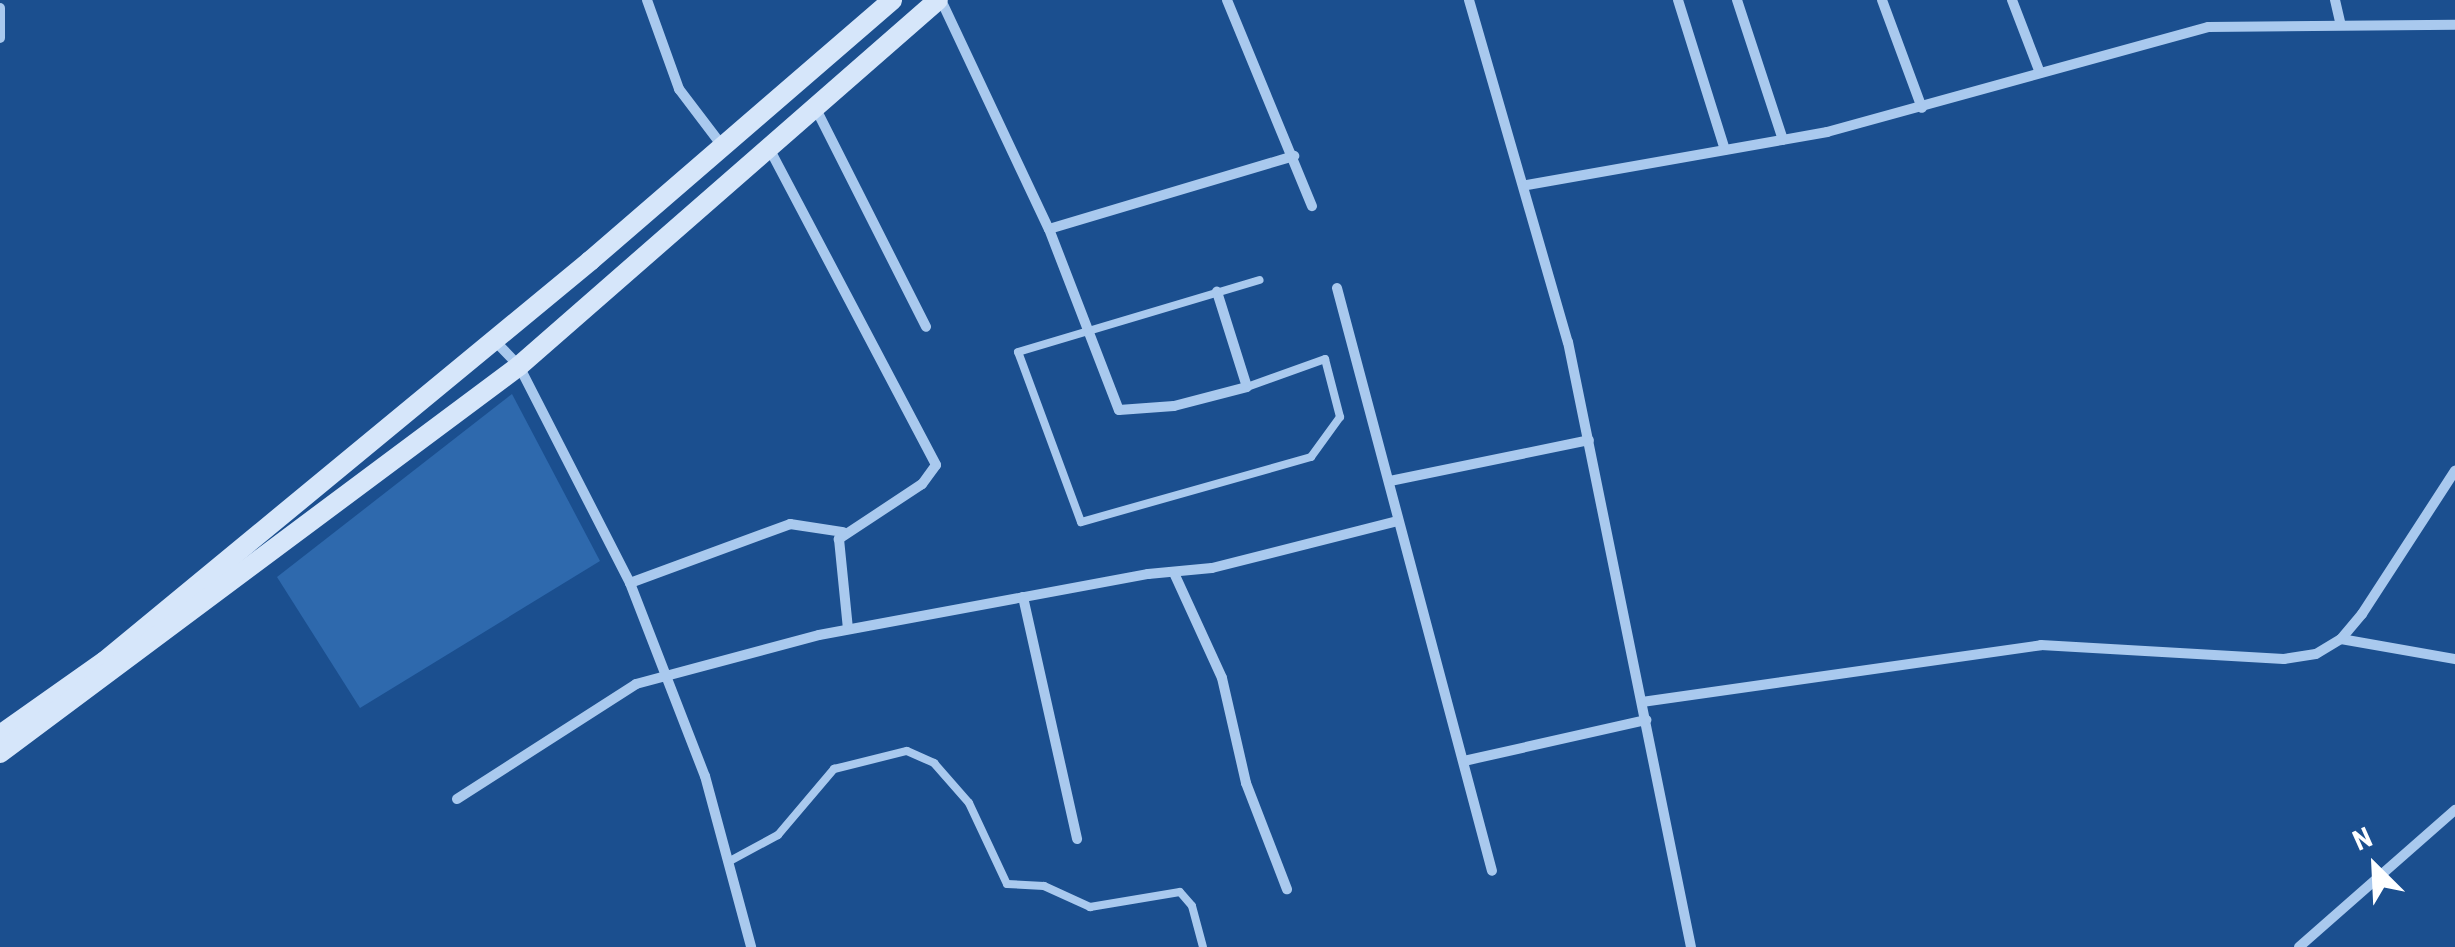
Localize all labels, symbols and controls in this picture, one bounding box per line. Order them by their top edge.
north arrow [2325,817,2425,917]
text: N [2348,821,2377,858]

